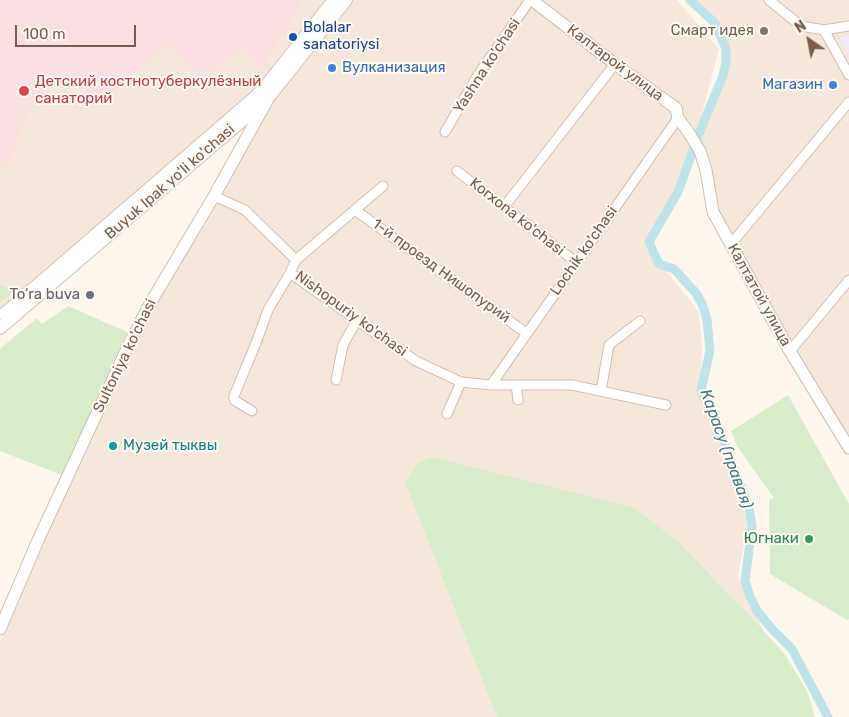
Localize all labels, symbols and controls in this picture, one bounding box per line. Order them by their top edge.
scale bar [18,15,139,47]
street label: Yashna ko'chasi [450,15,524,117]
north arrow [784,15,834,65]
text: N [792,17,809,37]
place label: Bolalar sanatoriysi [303,19,379,54]
street label: Калтарой улица [563,21,667,105]
place label: Смарт идея [670,22,754,40]
text: 100 m [23,25,65,43]
marker: Смарт идея [758,25,770,37]
marker: Bolalar sanatoriysi [287,31,299,43]
place label: Вулканизация [342,59,446,77]
marker: Вулканизация [326,62,338,74]
place label: Детский костнотуберкулёзный санаторий [35,73,261,108]
place label: Магазин [762,76,823,94]
marker: Магазин [827,79,839,91]
marker: Детский костнотуберкулёзный санаторий [17,84,31,98]
street label: Buyuk Ipak yo'li ko'chasi [101,121,239,243]
street label: Korxona ko'chasi [466,174,568,260]
street label: Lochik ko'chasi [547,203,621,299]
street label: 1-й проезд Нишопурий [368,215,514,327]
street label: Калтатой улица [723,240,795,350]
street label: Nishopuriy ko'chasi [291,267,411,361]
place label: To‘ra buva [9,286,80,304]
marker: To‘ra buva [84,289,96,301]
street label: Sultoniya ko'chasi [90,296,160,416]
water label: Карасу (правая) [696,387,756,511]
place label: Музей тыквы [123,437,217,455]
marker: Музей тыквы [107,440,119,452]
place label: Югнаки [744,530,799,548]
marker: Югнаки [803,533,815,545]

